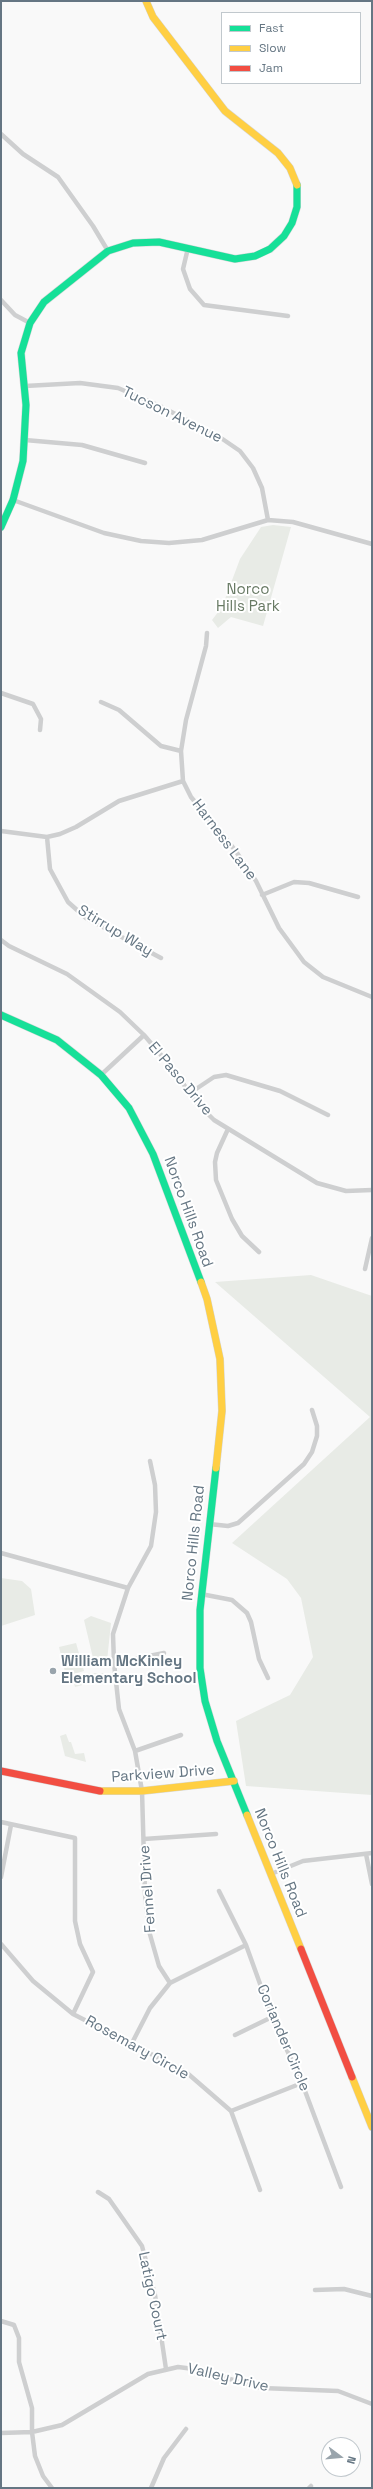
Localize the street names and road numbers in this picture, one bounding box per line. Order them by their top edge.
street label: Tucson Avenue [119,383,225,447]
street label: Harness Lane [188,796,260,884]
street label: Stirrup Way [74,902,156,960]
street label: El Paso Drive [144,1039,216,1119]
street label: Norco Hills Road [160,1154,216,1270]
street label: Norco Hills Road [179,1484,209,1602]
street label: Parkview Drive [111,1761,215,1787]
street label: Norco Hills Road [250,1806,310,1920]
street label: Fennel Drive [136,1845,160,1933]
street label: Coriander Circle [252,1982,314,2094]
street label: Rosemary Circle [82,2012,192,2084]
street label: Latigo Court [134,2250,170,2342]
street label: Valley Drive [186,2360,270,2396]

